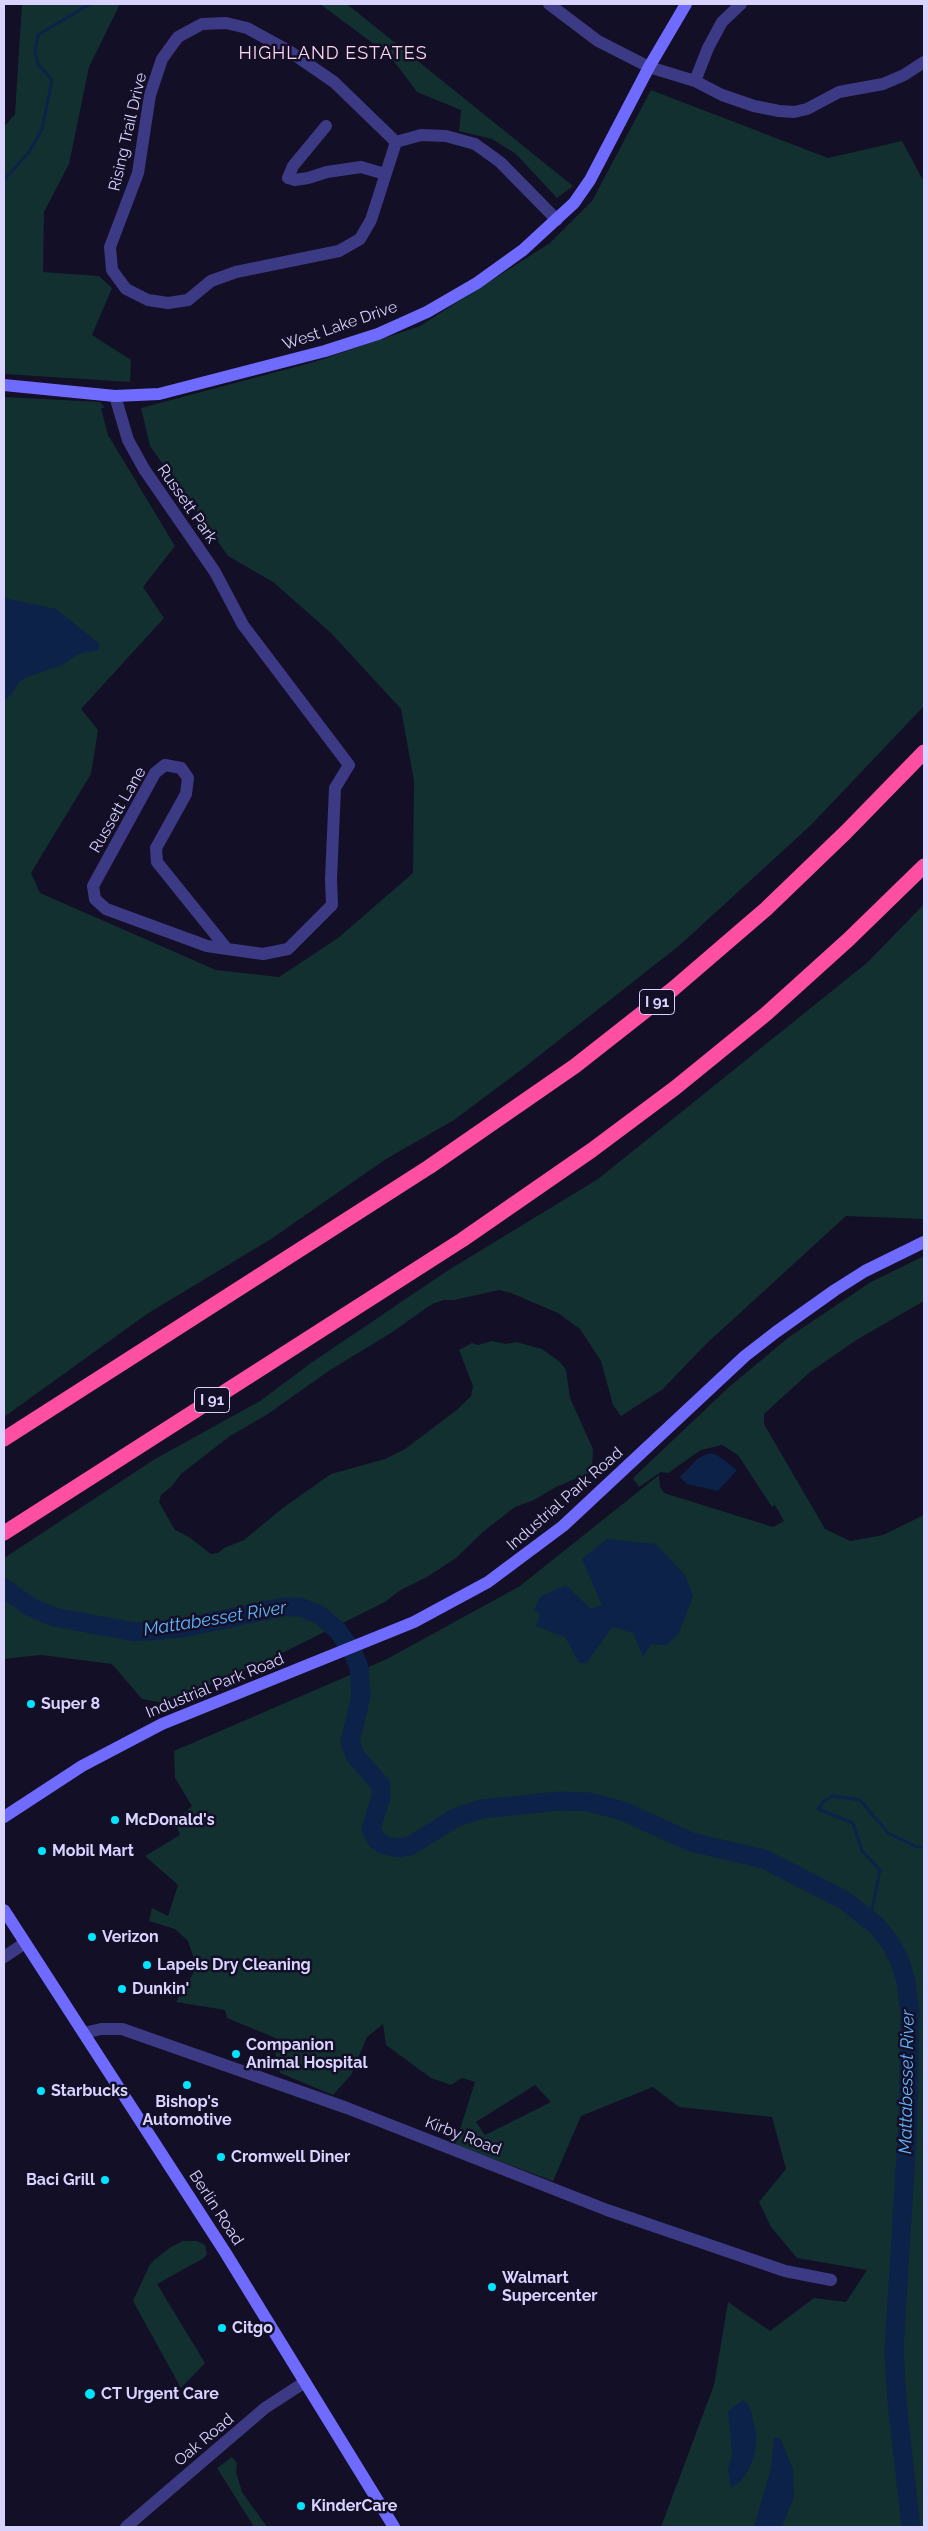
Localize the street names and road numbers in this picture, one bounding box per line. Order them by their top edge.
street label: Rising Trail Drive [105,71,151,193]
street label: West Lake Drive [280,297,400,355]
street label: Russett Park [153,461,221,547]
street label: Russett Lane [86,764,150,856]
road number: I 91 [640,990,674,1014]
road number: I 91 [194,1388,230,1412]
street label: Industrial Park Road [503,1443,627,1555]
street label: Industrial Park Road [143,1650,287,1722]
street label: Kirby Road [422,2113,504,2159]
street label: Berlin Road [185,2167,247,2249]
street label: Oak Road [170,2410,238,2470]

